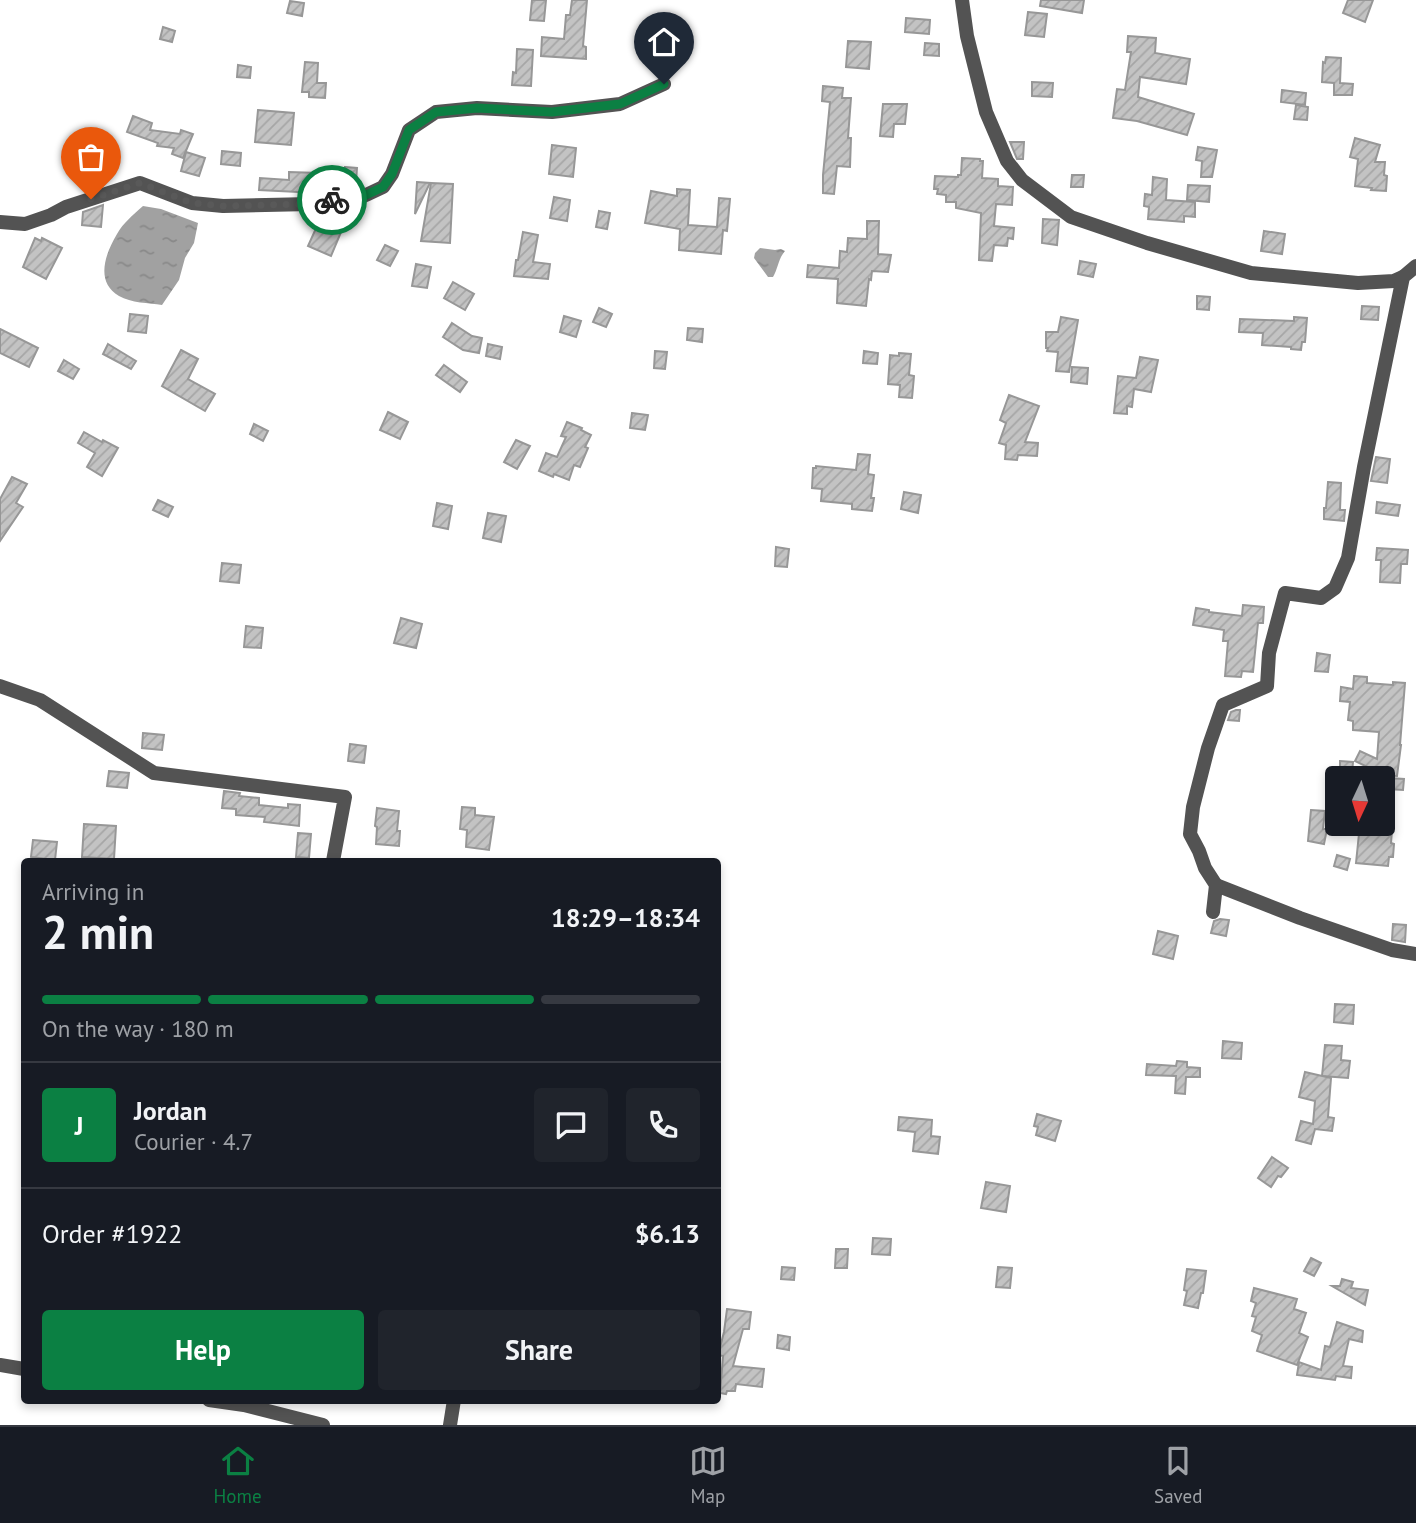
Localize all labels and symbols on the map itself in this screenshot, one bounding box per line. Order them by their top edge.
pin [634,12.0,694,84]
pin [61,127,121,199]
courier [297,165,367,235]
north arrow [1325,766,1395,836]

